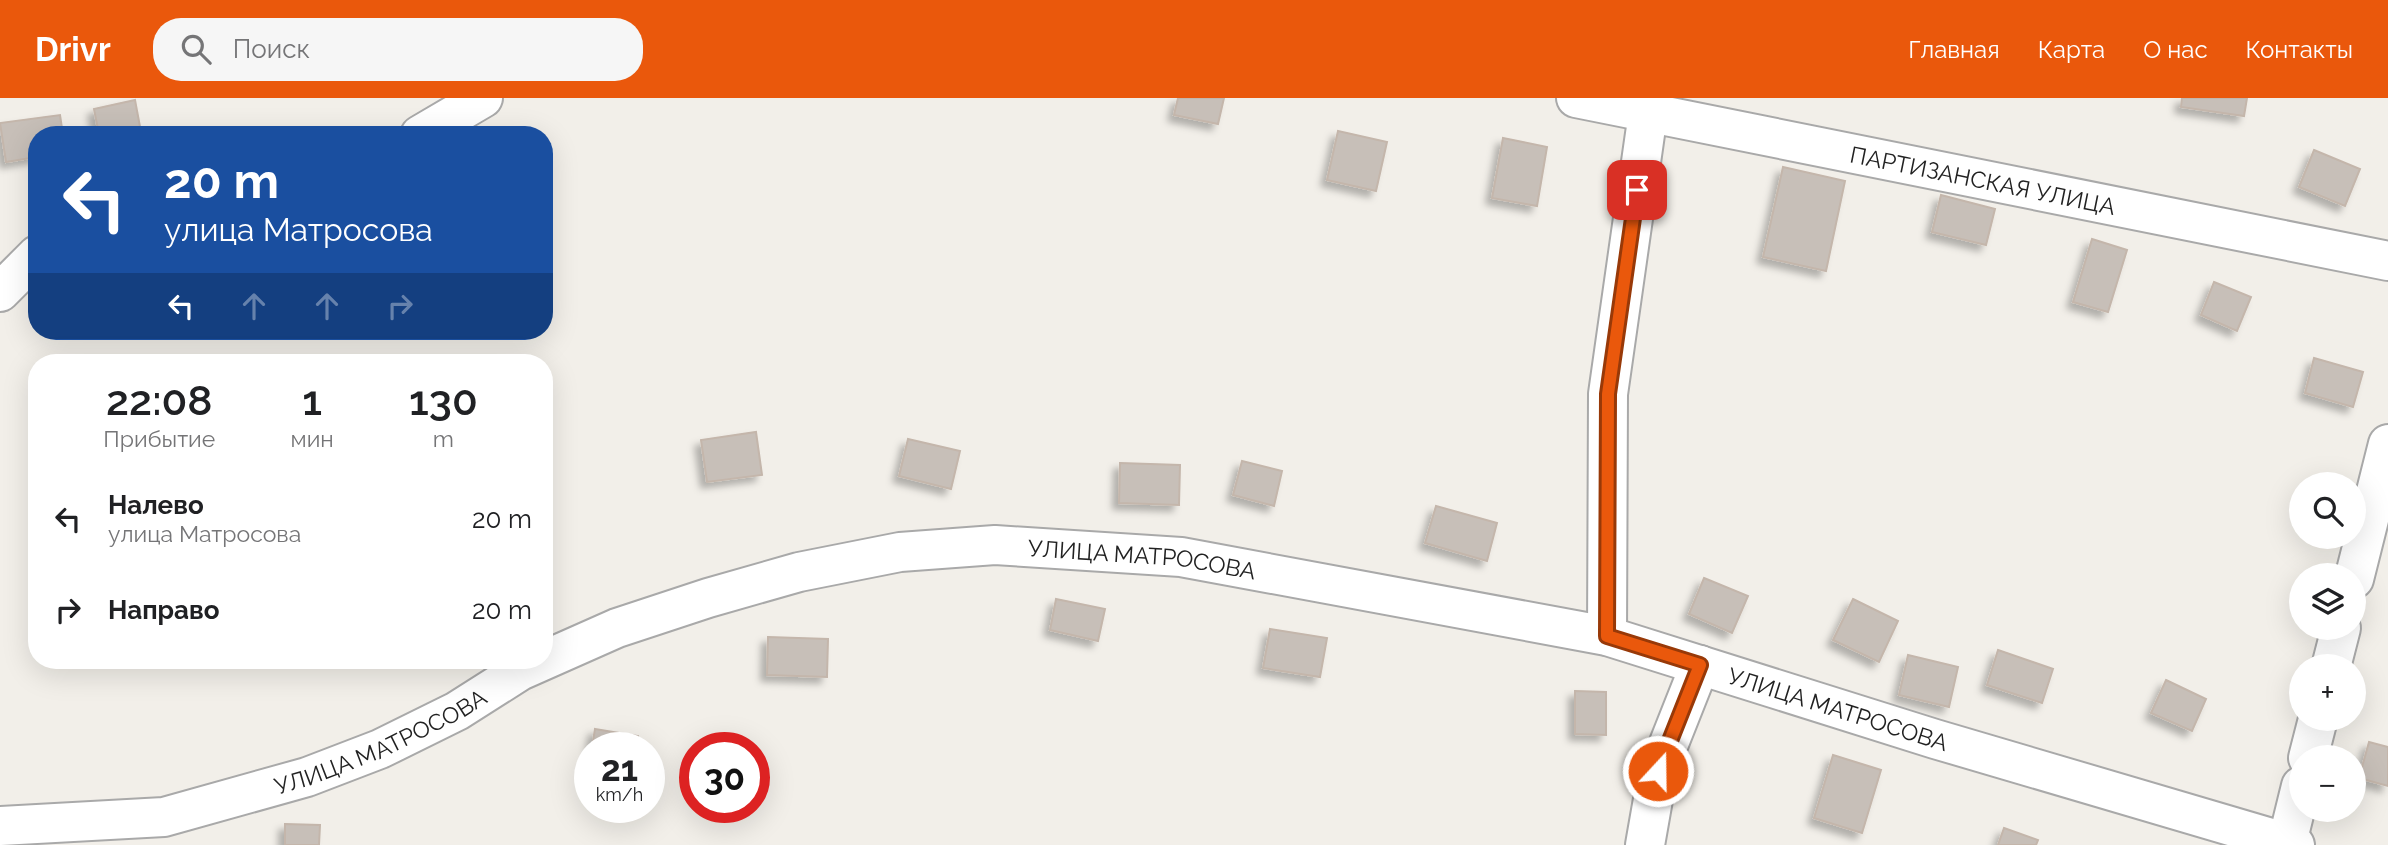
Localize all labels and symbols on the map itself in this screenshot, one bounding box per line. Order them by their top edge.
street label: ПАРТИЗАНСКАЯ УЛИЦА [1848,140,2118,220]
pin [1607,160,1667,220]
street label: УЛИЦА МАТРОСОВА [1027,534,1259,584]
street label: УЛИЦА МАТРОСОВА [1725,661,1952,756]
street label: УЛИЦА МАТРОСОВА [271,682,491,799]
speed limit sign: 30 [679,732,770,823]
position arrow [1621,734,1695,808]

